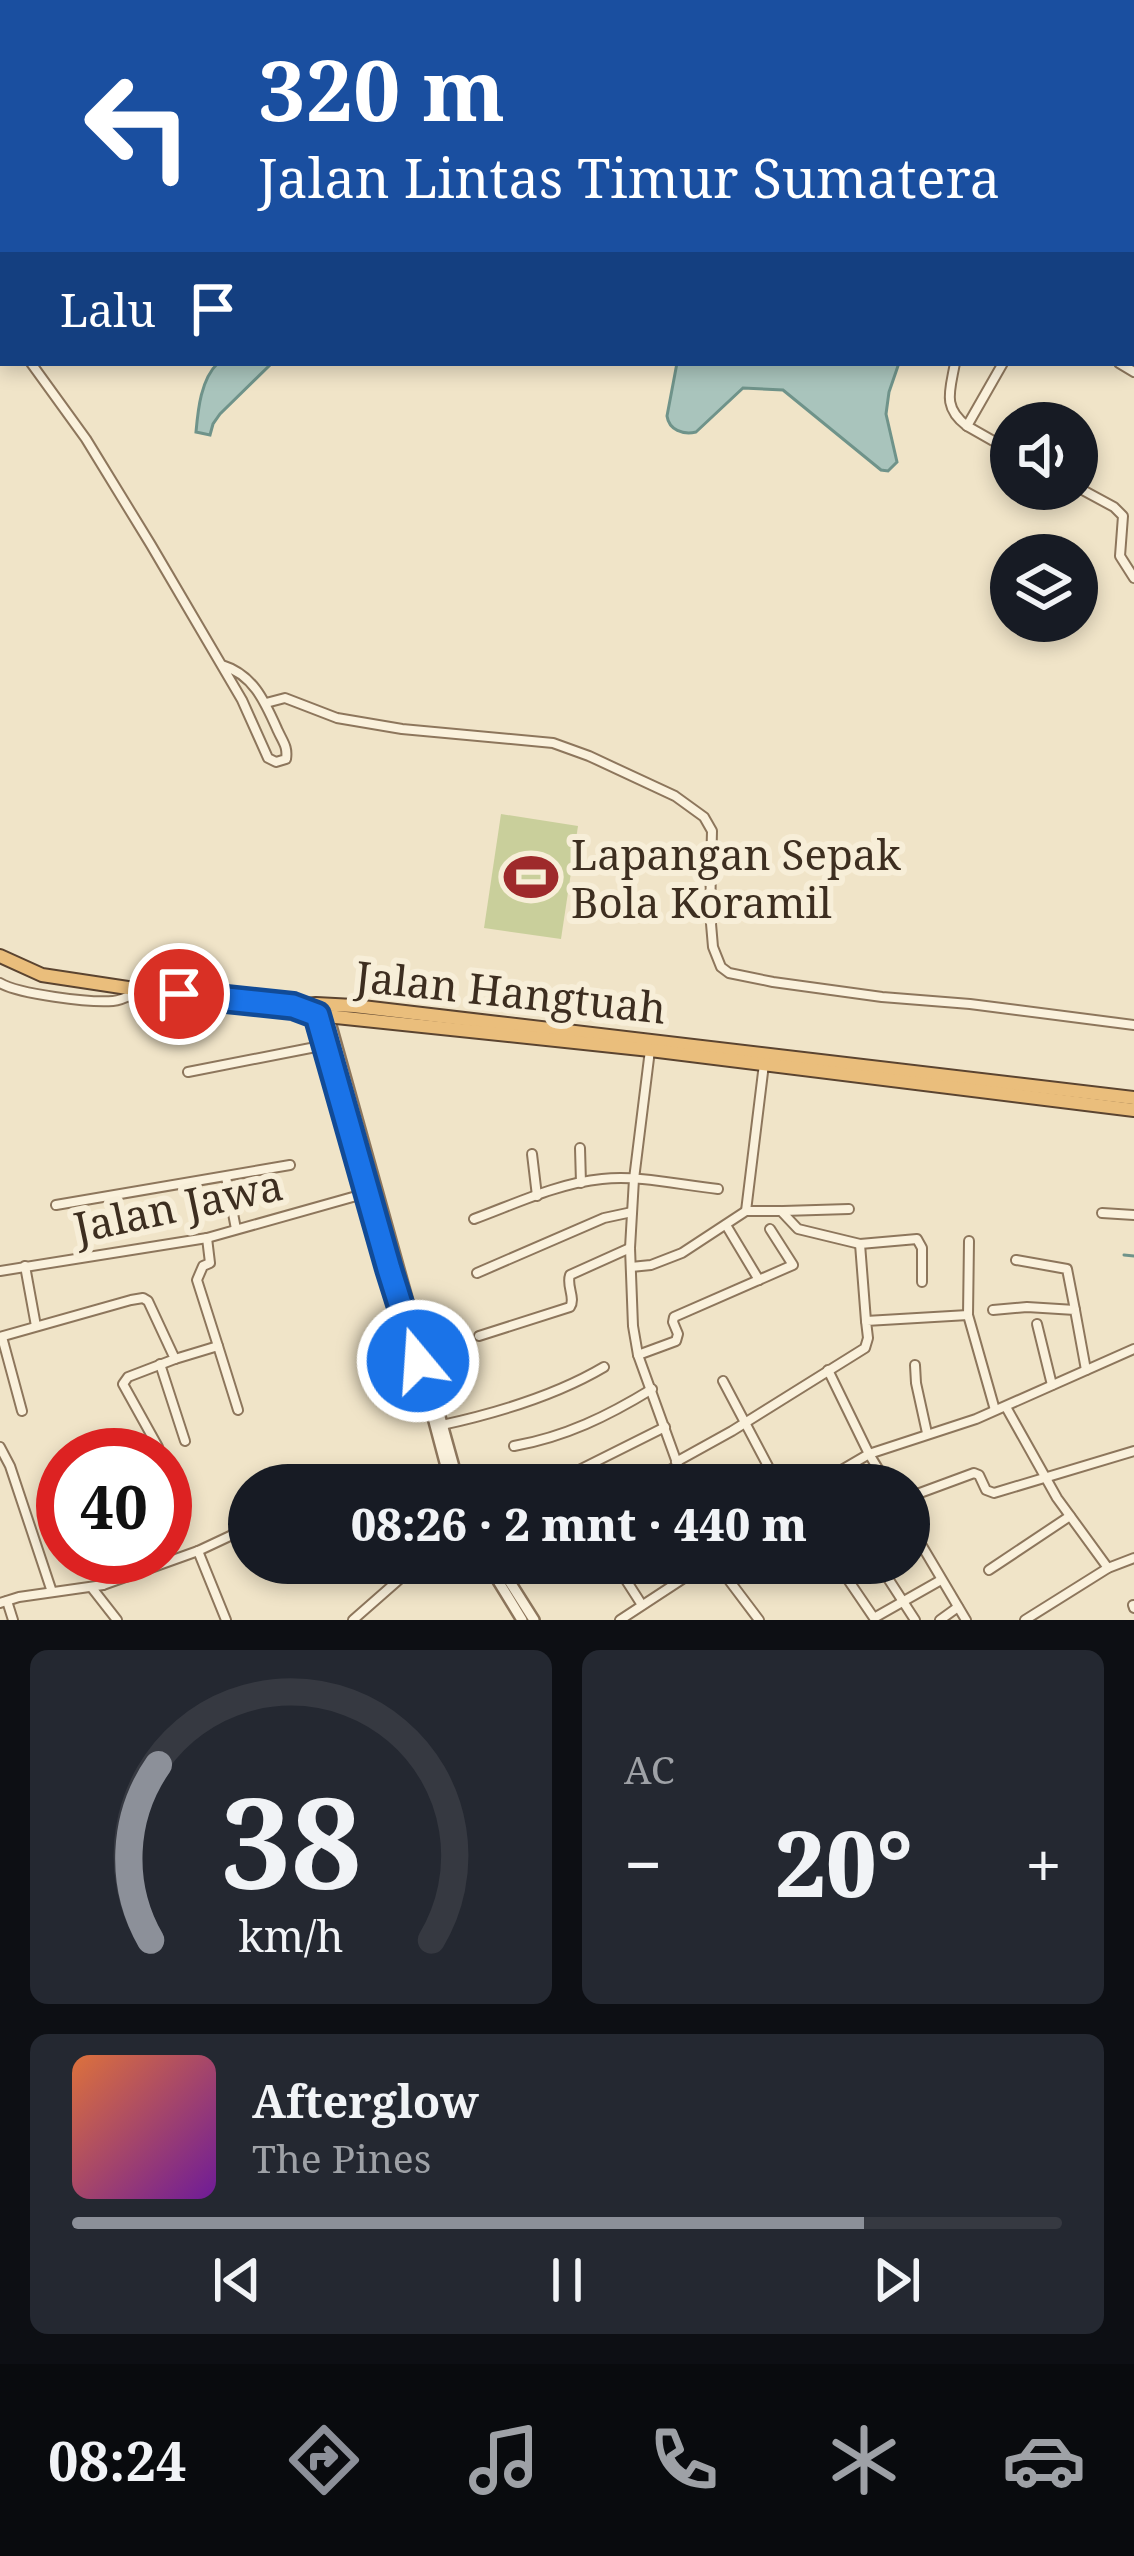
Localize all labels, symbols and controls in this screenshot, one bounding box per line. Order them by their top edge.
text: 320 m [258,31,505,146]
icon: left [60,48,216,204]
text: Jalan Lintas Timur Sumatera [258,140,1000,214]
icon: arrive [180,276,246,342]
text: Lalu [60,279,156,340]
map controls [990,402,1098,642]
button: sound [990,402,1098,510]
button: layers [990,534,1098,642]
place label: Lapangan Sepak Bola Koramil [571,825,901,930]
sports icon: Lapangan Sepak Bola Koramil [502,848,560,906]
pin [128,943,230,1045]
street label: Jalan Hangtuah [352,946,669,1036]
icon: arrive [146,961,212,1027]
street label: Jalan Jawa [68,1155,288,1255]
position arrow [355,1298,481,1424]
speed limit sign: 40 [36,1428,192,1584]
text: 08:26 · 2 mnt · 440 m [351,1493,807,1554]
text: AC [624,1742,675,1795]
text: 38 [220,1756,362,1926]
text: 20° [775,1801,913,1923]
text: − [624,1818,662,1908]
text: + [1025,1818,1062,1908]
text: km/h [238,1906,344,1965]
text: Afterglow [252,2070,479,2131]
text: The Pines [252,2131,431,2184]
icon: previous [204,2247,270,2313]
icon: pause [534,2247,600,2313]
icon: next [864,2247,930,2313]
icon: directions [282,2418,366,2502]
icon: music [462,2418,546,2502]
icon: phone [642,2418,726,2502]
icon: climate [822,2418,906,2502]
icon: car [1002,2418,1086,2502]
text: 08:24 [48,2423,186,2497]

